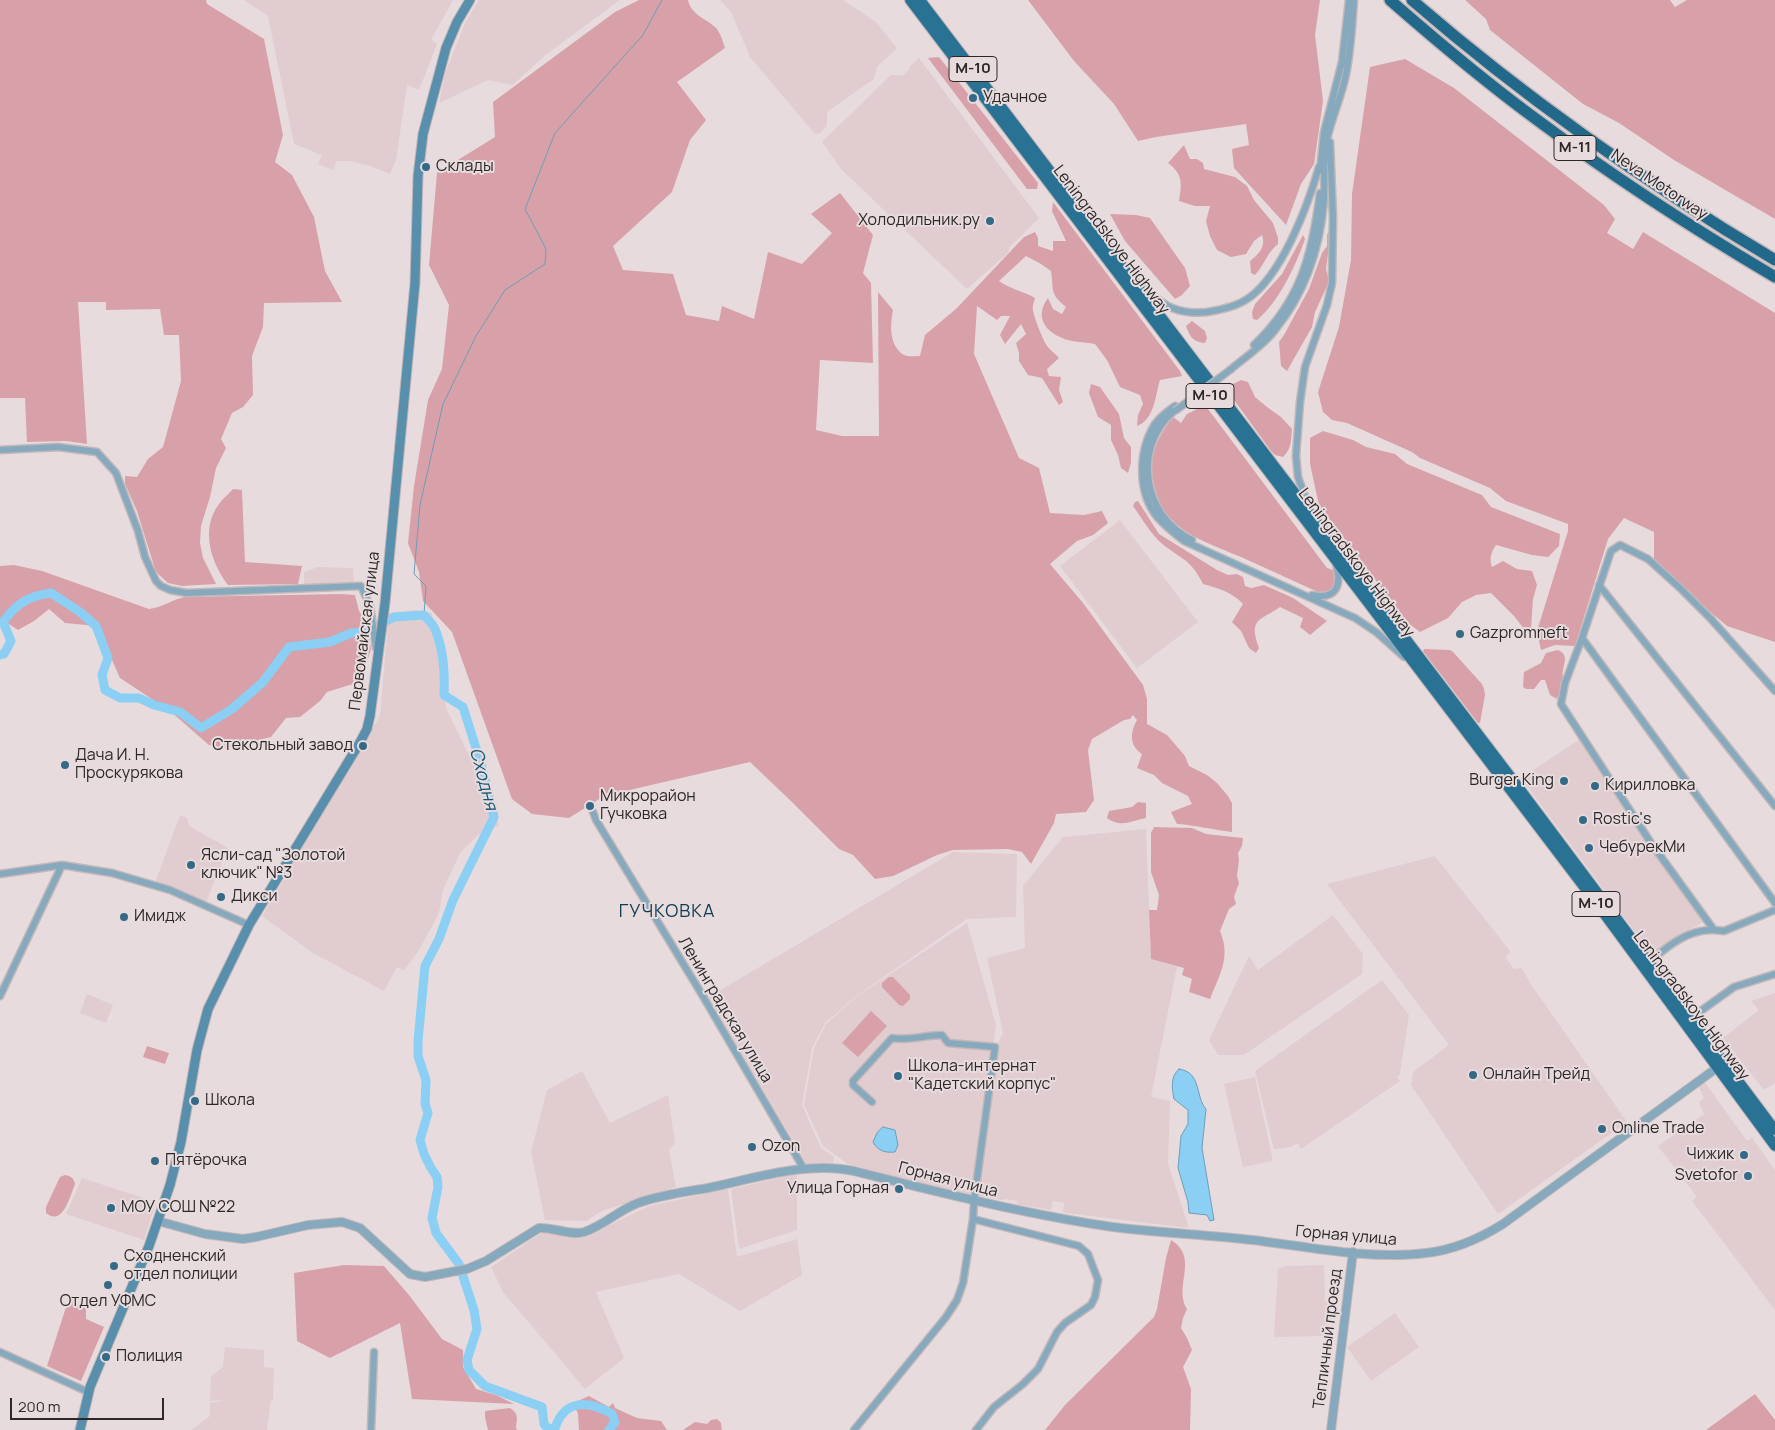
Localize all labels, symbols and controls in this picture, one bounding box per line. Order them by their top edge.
road number: М-10 [949,56,997,82]
place label: Удачное [983,88,1047,108]
marker: Удачное [967,92,979,104]
road number: М-11 [1554,136,1596,160]
street label: Neva Motorway [1607,146,1711,224]
place label: Склады [436,157,494,177]
marker: Склады [420,161,432,173]
street label: Leningradskoye Highway [1049,162,1173,318]
place label: Холодильник.ру [858,211,980,231]
marker: Холодильник.ру [984,215,996,227]
road number: М-10 [1186,384,1234,408]
street label: Leningradskoye Highway [1294,485,1418,641]
street label: Первомайская улица [346,550,384,712]
place label: Gazpromneft [1470,624,1568,644]
marker: Gazpromneft [1454,628,1466,640]
place label: Стекольный завод [212,736,353,756]
marker: Стекольный завод [357,740,369,752]
water label: Сходня [464,745,502,813]
place label: Дача И. Н. Проскурякова [75,746,183,784]
marker: Дача И. Н. Проскурякова [59,759,71,771]
place label: Burger King [1469,771,1554,791]
marker: Burger King [1558,775,1570,787]
place label: Кирилловка [1605,776,1695,796]
marker: Кирилловка [1589,780,1601,792]
place label: Микрорайон Гучковка [600,787,696,825]
marker: Микрорайон Гучковка [584,800,596,812]
place label: Rostiс's [1593,810,1651,830]
marker: Rostiс's [1577,814,1589,826]
place label: ЧебурекМи [1599,838,1685,858]
marker: ЧебурекМи [1583,842,1595,854]
place label: Ясли-сад "Золотой ключик" №3 [201,846,345,884]
marker: Ясли-сад "Золотой ключик" №3 [185,859,197,871]
place label: Дикси [231,887,278,907]
marker: Дикси [215,891,227,903]
road number: М-10 [1572,892,1620,916]
district label: ГУЧКОВКА [618,901,716,923]
place label: Имидж [134,907,186,927]
marker: Имидж [118,911,130,923]
street label: Leningradskoye Highway [1629,928,1753,1084]
street label: Ленинградская улица [674,934,776,1086]
place label: Школа-интернат "Кадетский корпус" [908,1057,1056,1095]
place label: Онлайн Трейд [1483,1065,1590,1085]
marker: Онлайн Трейд [1467,1069,1479,1081]
marker: Школа-интернат "Кадетский корпус" [892,1070,904,1082]
place label: Школа [205,1091,255,1111]
marker: Школа [189,1095,201,1107]
place label: Online Trade [1612,1119,1704,1139]
marker: Online Trade [1596,1123,1608,1135]
place label: Ozon [762,1137,800,1157]
marker: Ozon [746,1141,758,1153]
place label: Чижик [1686,1145,1734,1165]
marker: Чижик [1738,1149,1750,1161]
place label: Пятёрочка [165,1151,247,1171]
marker: Пятёрочка [149,1155,161,1167]
street label: Горная улица [896,1158,1000,1202]
place label: Svetofor [1675,1166,1738,1186]
marker: Svetofor [1742,1170,1754,1182]
place label: Улица Горная [787,1179,889,1199]
marker: Улица Горная [893,1183,905,1195]
place label: МОУ СОШ №22 [121,1198,235,1218]
marker: МОУ СОШ №22 [105,1202,117,1214]
street label: Горная улица [1294,1222,1398,1250]
place label: Сходненский отдел полиции [124,1247,237,1285]
marker: Сходненский отдел полиции [108,1260,120,1272]
street label: Тепличный проезд [1310,1268,1346,1410]
marker: Отдел УФМС [102,1279,114,1291]
place label: Отдел УФМС [60,1292,156,1312]
place label: Полиция [116,1347,183,1367]
marker: Полиция [100,1351,112,1363]
scale bar [12,1388,166,1420]
text: 200 m [18,1396,61,1417]

